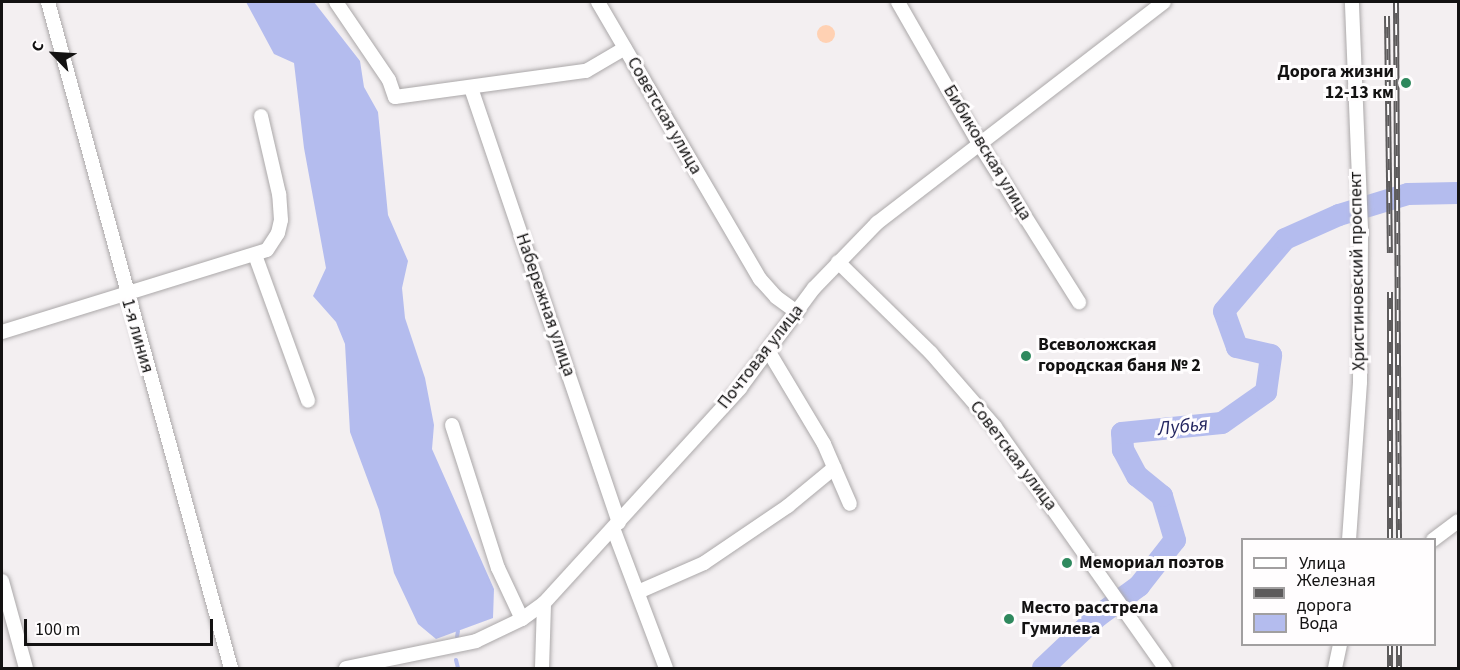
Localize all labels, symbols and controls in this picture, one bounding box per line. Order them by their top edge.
north arrow [24,24,84,84]
text: С [26,38,50,55]
street label: Советская улица [622,53,706,179]
place label: Дорога жизни 12-13 км [1277,62,1394,104]
marker: Дорога жизни 12-13 км [1399,76,1413,90]
street label: Бибиковская улица [938,81,1036,225]
street label: Христиновский проспект [1345,171,1371,371]
street label: Набережная улица [510,231,580,379]
street label: 1-я линия [116,296,158,376]
street label: Почтовая улица [714,300,808,414]
place label: Всеволожская городская баня № 2 [1038,335,1201,378]
marker: Всеволожская городская баня № 2 [1019,349,1033,363]
street label: Советская улица [965,397,1061,515]
water label: Лубья [1157,412,1209,442]
legend [1241,538,1436,646]
text: Улица [1299,551,1346,576]
place label: Мемориал поэтов [1079,552,1224,574]
marker: Мемориал поэтов [1060,556,1074,570]
text: Железная дорога [1297,568,1376,618]
place label: Место расстрела Гумилева [1021,598,1158,640]
scale bar [27,607,216,645]
text: Вода [1299,611,1338,636]
marker: Место расстрела Гумилева [1002,612,1016,626]
text: 100 m [35,617,80,642]

